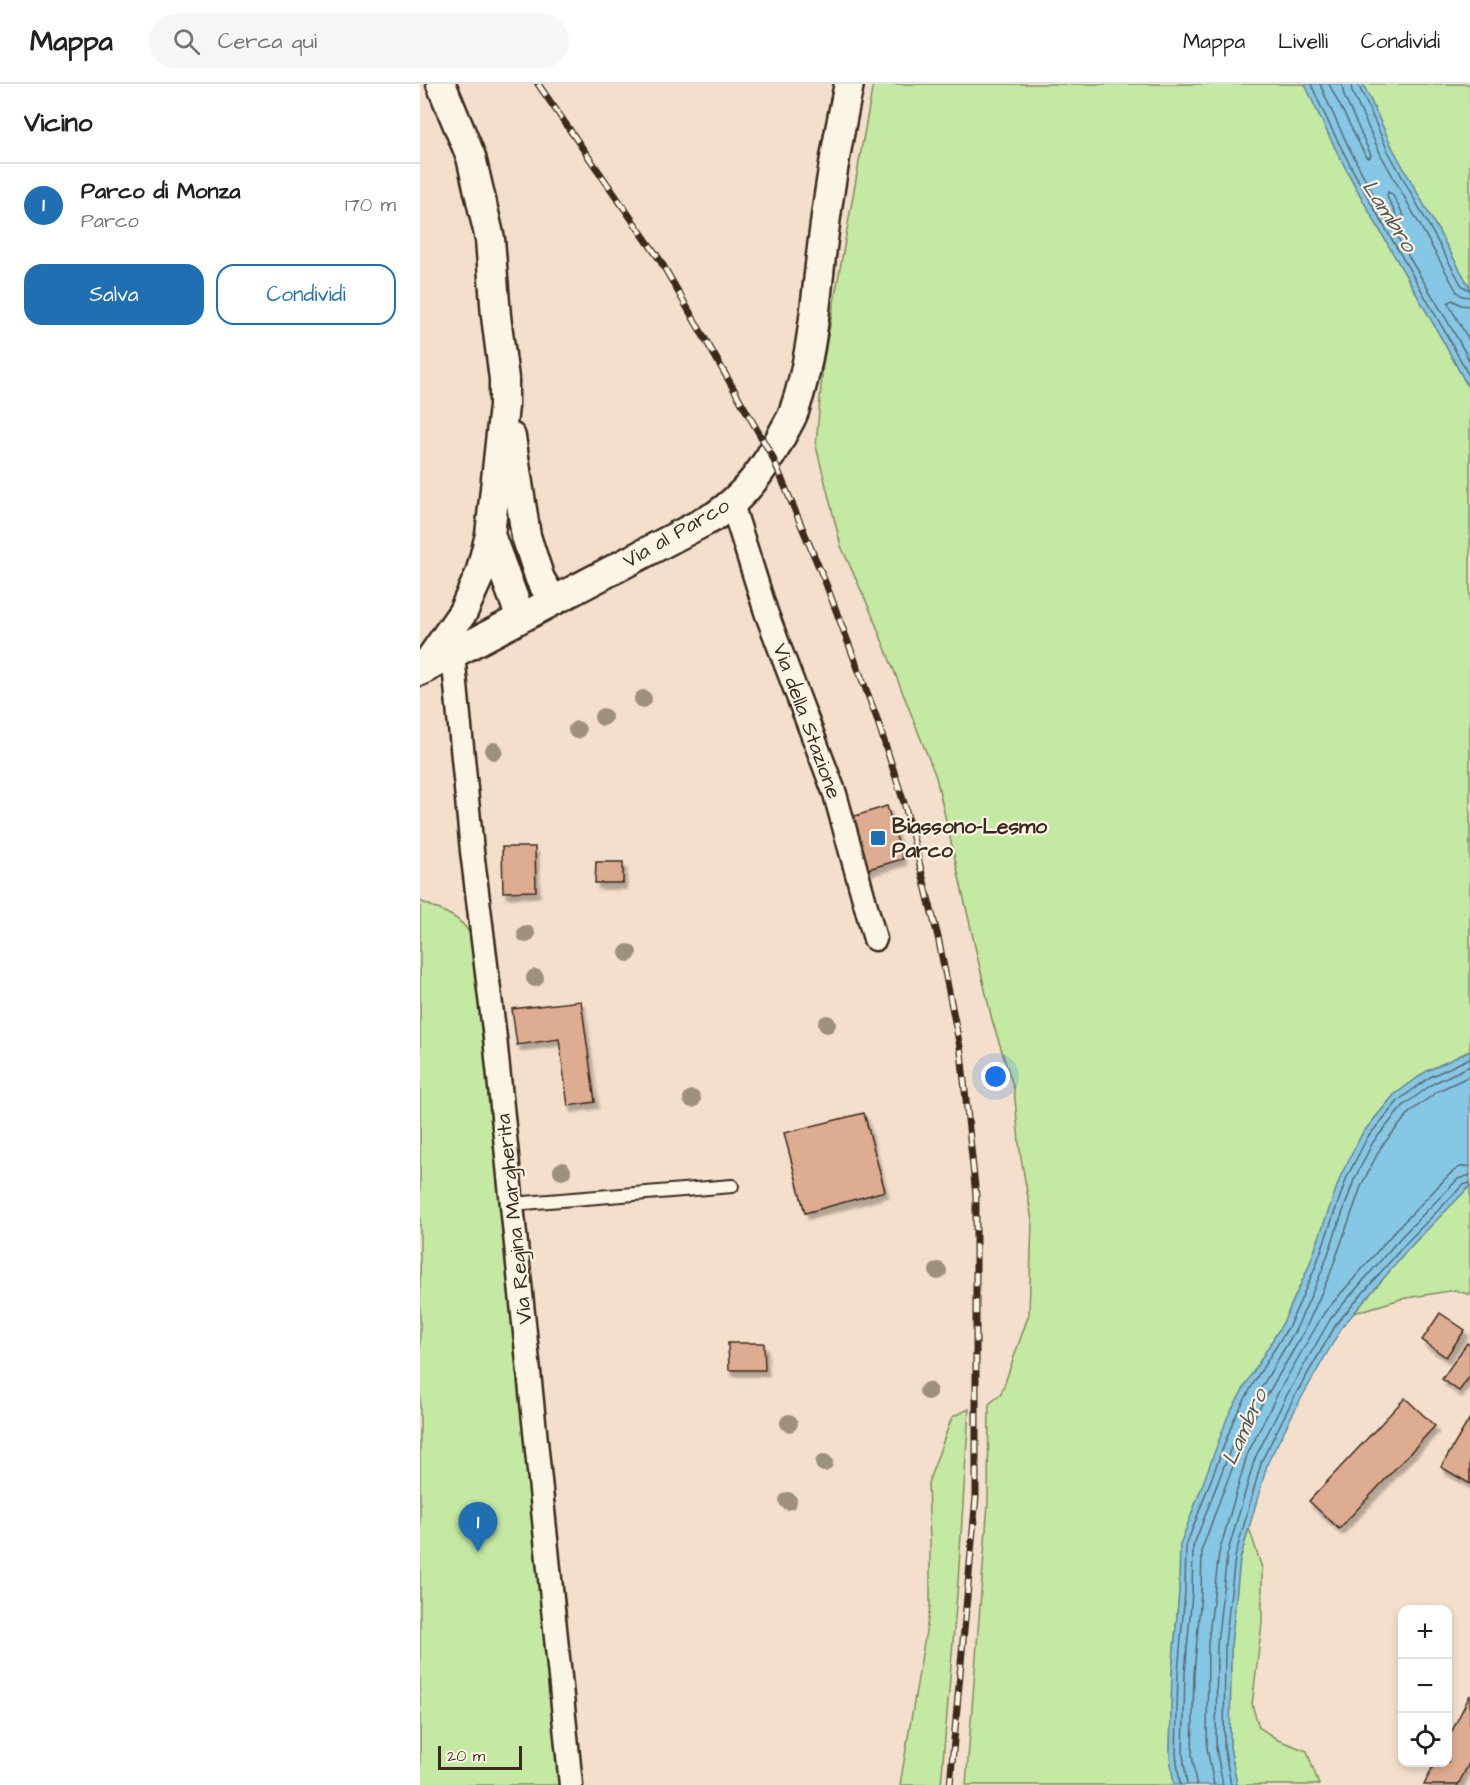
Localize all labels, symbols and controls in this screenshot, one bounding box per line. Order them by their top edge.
search box [149,14,569,68]
text: Mappa [30,22,113,61]
icon: search [170,25,203,58]
text: Cerca qui [218,26,317,57]
text: Mappa [1183,27,1245,56]
text: Livelli [1278,27,1328,56]
text: Condividi [1361,27,1440,56]
text: Vicino [24,105,92,141]
water label: Lambro [1354,174,1425,260]
text: Parco di Monza [81,176,241,207]
text: 1 [42,191,45,219]
text: 170 m [345,191,396,219]
text: Parco [81,207,139,235]
button: Salva [24,264,204,325]
button: Condividi [216,264,396,325]
street label: Via al Parco [617,491,735,575]
street label: Via della Stazione [765,639,849,803]
place label: Biassono-Lesmo Parco [892,812,1047,865]
marker: Biassono-Lesmo Parco [869,829,887,847]
your location [981,1062,1010,1091]
street label: Via Regina Margherita [488,1112,541,1326]
water label: Lambro [1214,1382,1276,1470]
pin: 1 [458,1502,498,1552]
map controls [1398,1605,1452,1767]
button: + [1398,1605,1452,1659]
button: − [1398,1659,1452,1713]
button: locate [1398,1713,1452,1767]
scale bar [438,1743,522,1770]
text: 20 m [447,1745,485,1767]

